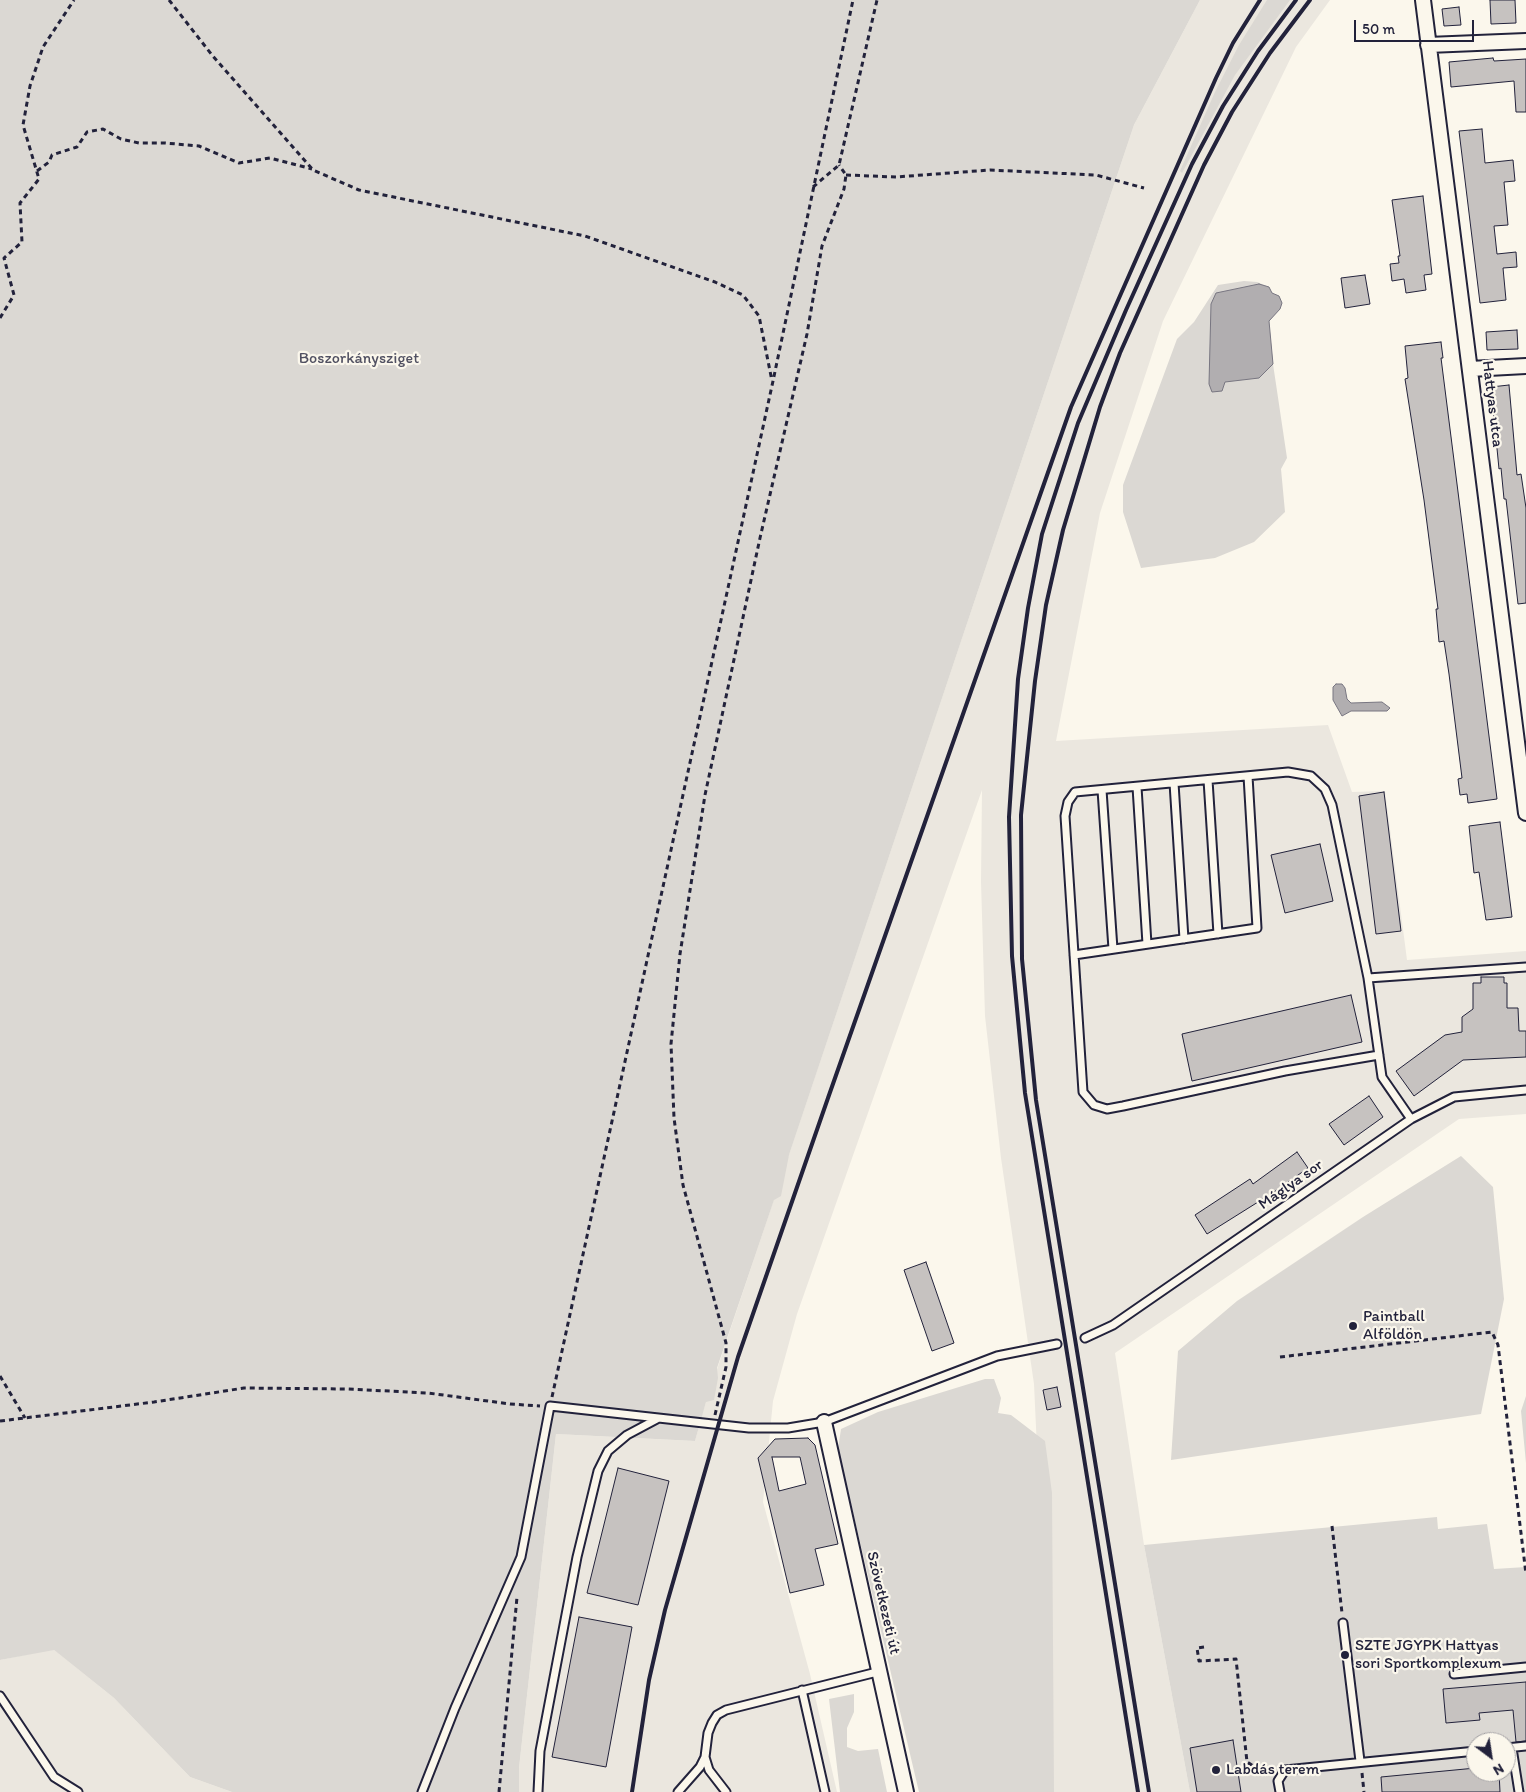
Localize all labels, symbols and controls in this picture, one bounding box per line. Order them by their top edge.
scale bar [1356,10,1476,42]
text: 50 m [1362,20,1395,38]
park label: Boszorkánysziget [299,349,419,369]
street label: Hattyas utca [1477,360,1507,448]
street label: Máglya sor [1255,1156,1327,1214]
place label: Paintball Alföldön [1363,1307,1425,1345]
marker: Paintball Alföldön [1347,1320,1359,1332]
street label: Szövetkezeti út [862,1550,904,1656]
place label: SZTE JGYPK Hattyas sori Sportkomplexum [1355,1636,1502,1674]
marker: SZTE JGYPK Hattyas sori Sportkomplexum [1339,1649,1351,1661]
north arrow [1466,1732,1516,1782]
place label: Labdás terem [1226,1760,1319,1780]
text: N [1490,1760,1507,1779]
marker: Labdás terem [1210,1764,1222,1776]

